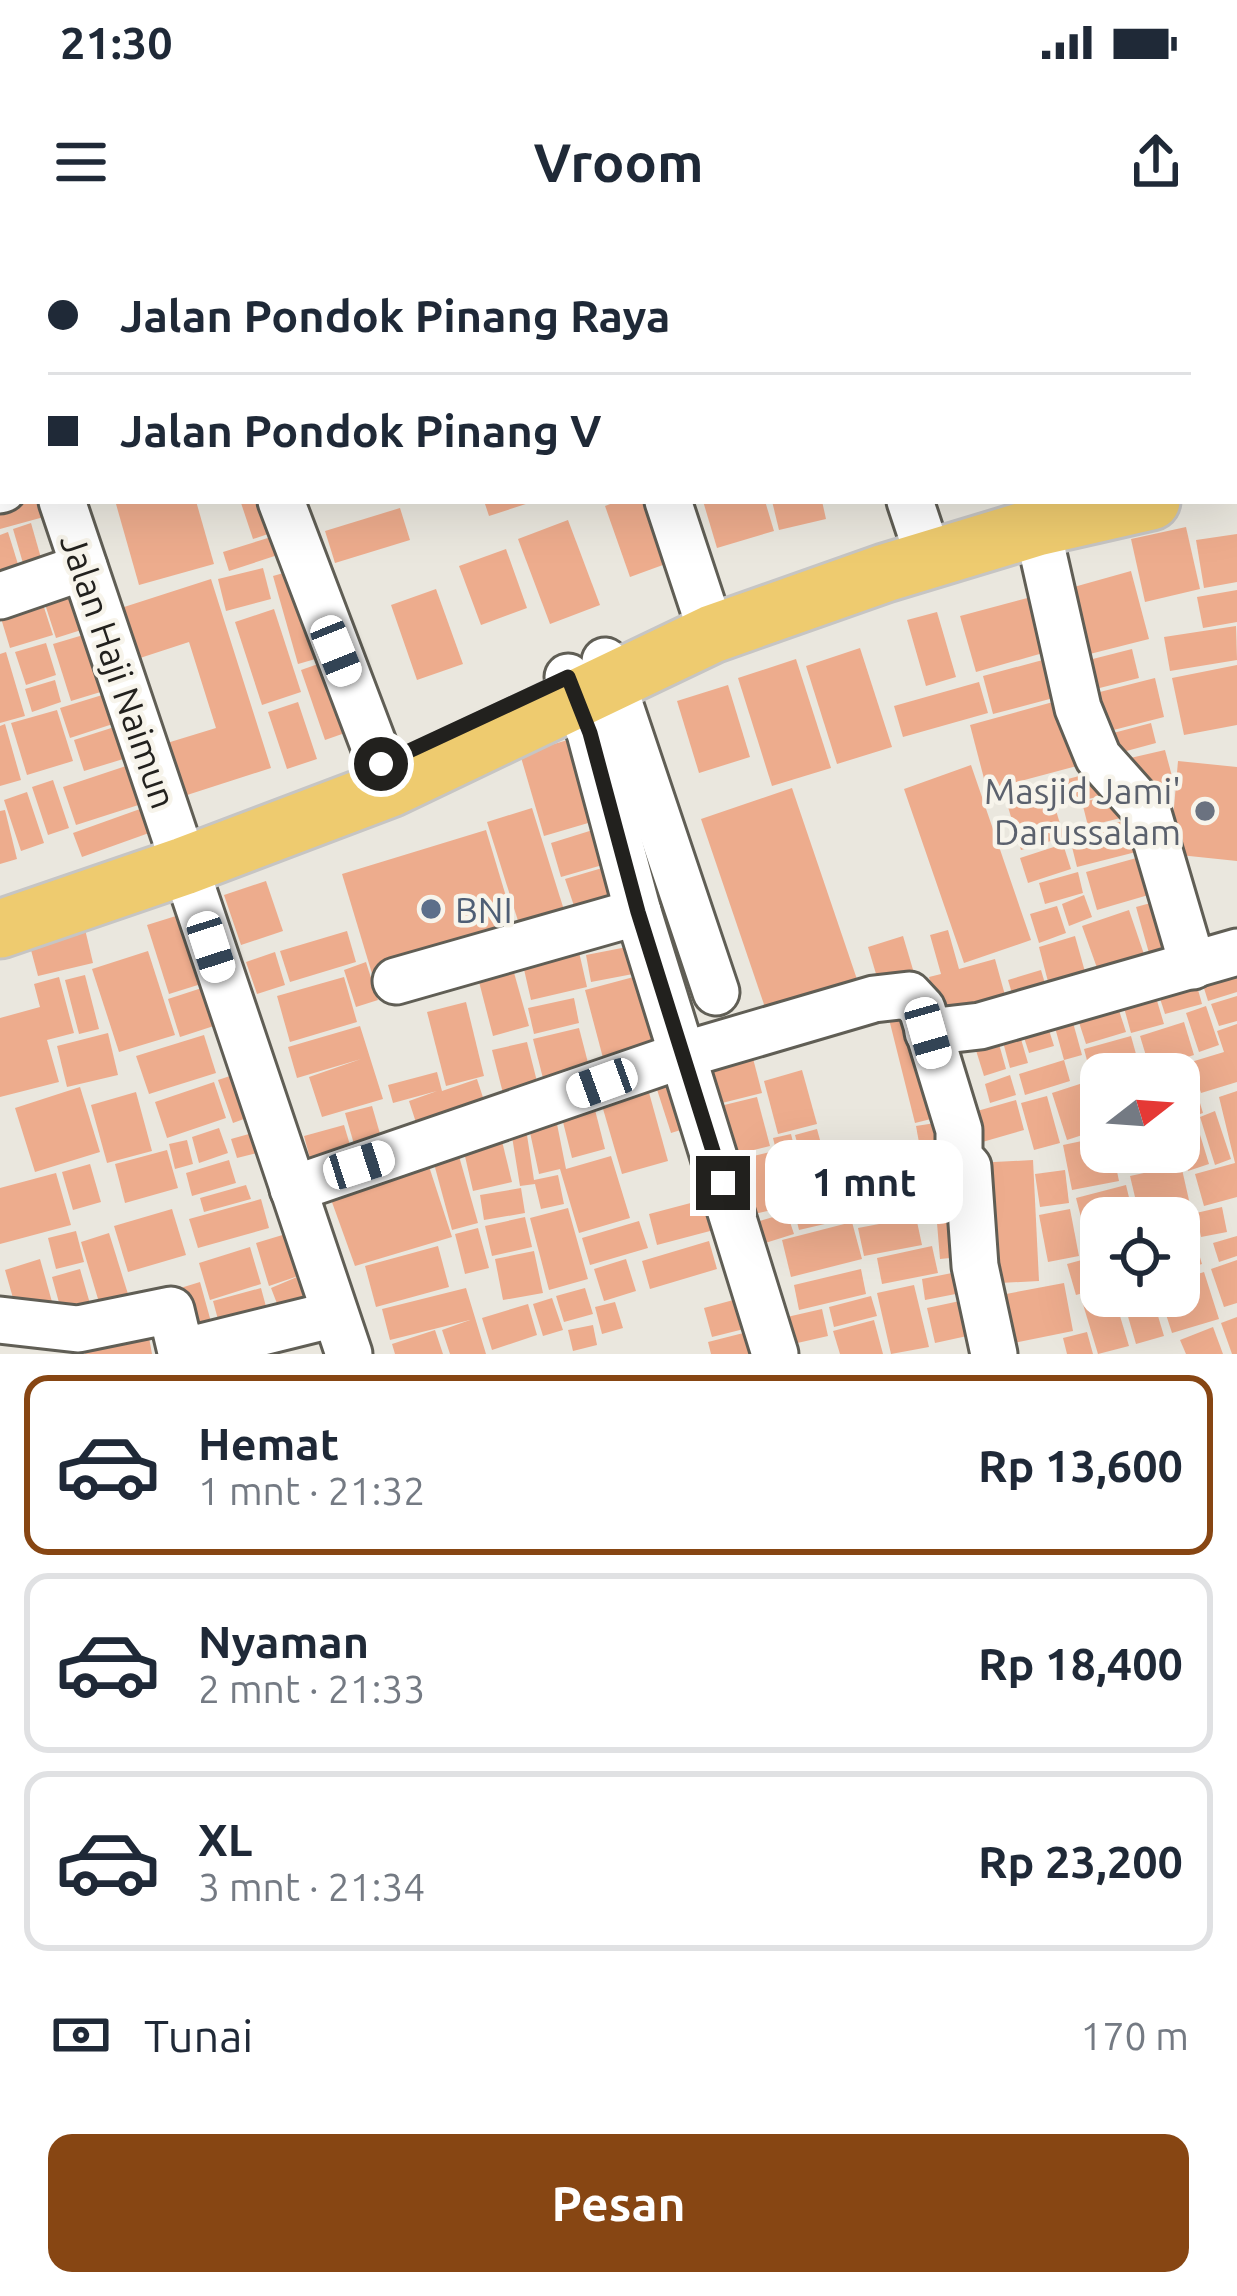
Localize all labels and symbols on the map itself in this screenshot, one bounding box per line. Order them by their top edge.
street label: Jalan Haji Naimun [53,528,185,814]
car [306,611,366,691]
route start [354,737,408,791]
place label: Masjid Jami' Darussalam [984,770,1181,852]
marker: Masjid Jami' Darussalam [1192,798,1218,824]
place label: BNI [455,889,513,930]
marker: BNI [418,896,444,922]
car [183,907,239,987]
car [901,993,955,1073]
north arrow [1080,1053,1200,1173]
car [562,1054,642,1112]
car [319,1137,399,1193]
callout: 1 mnt [765,1141,963,1225]
route end [696,1156,750,1210]

